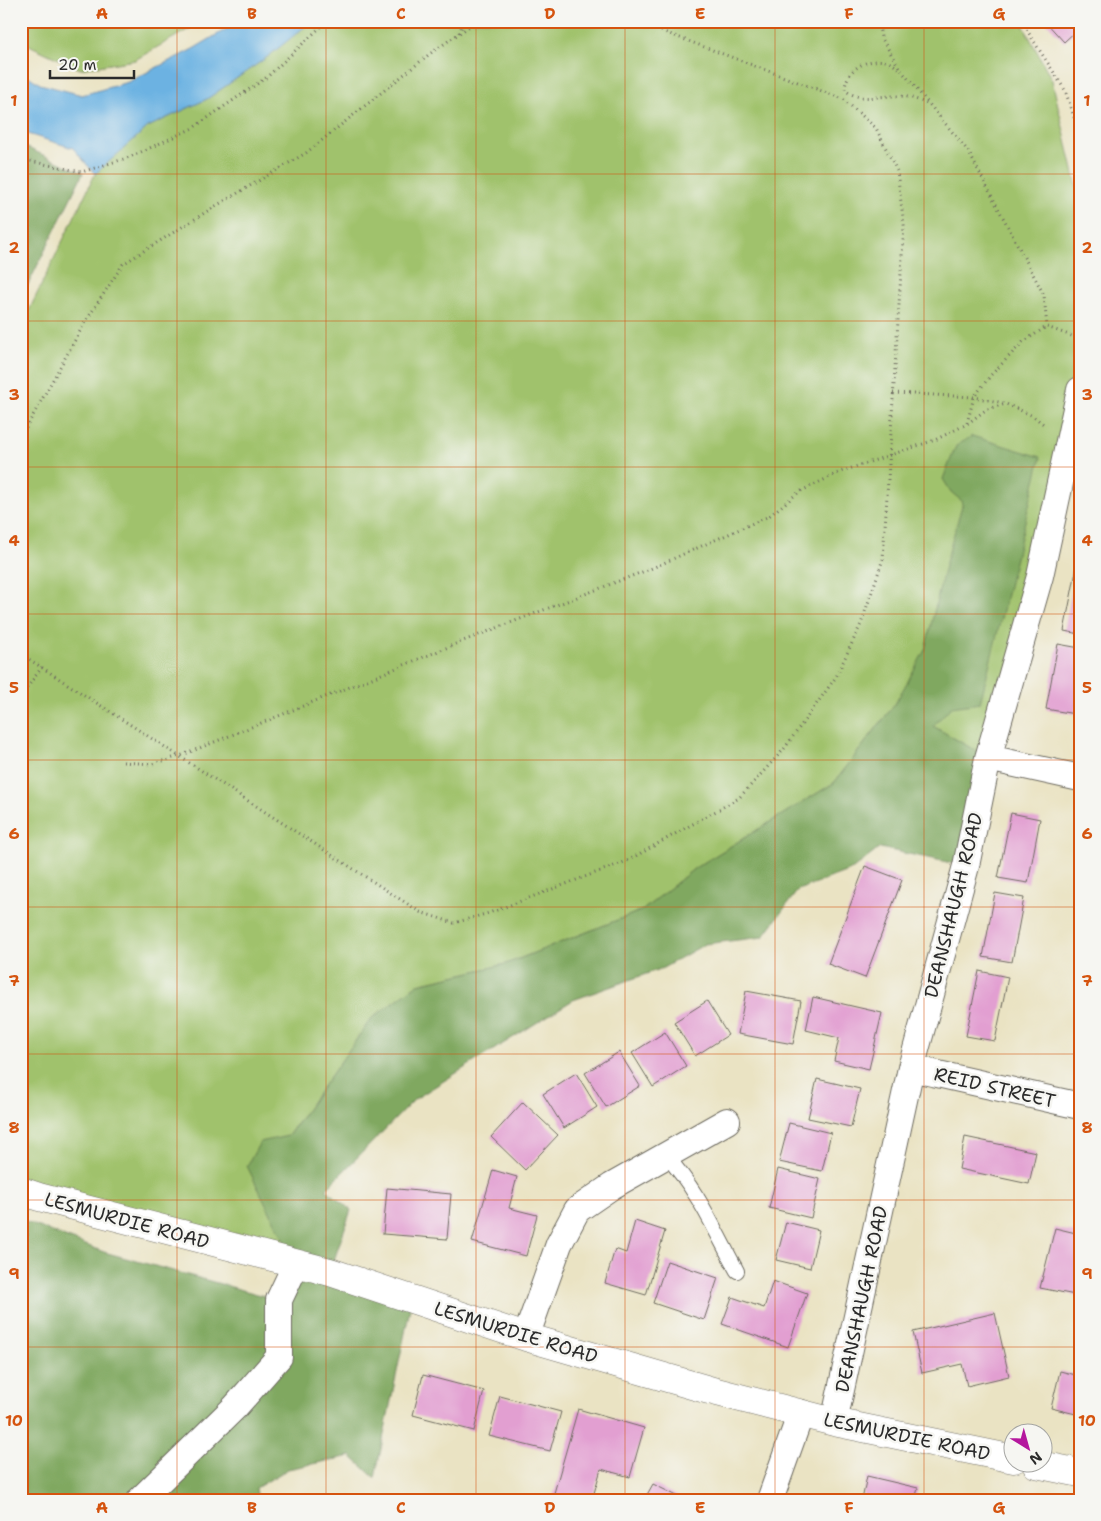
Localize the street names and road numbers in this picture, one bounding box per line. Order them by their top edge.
street label: DEANSHAUGH ROAD [918,810,989,1000]
street label: REID STREET [932,1061,1058,1114]
street label: LESMURDIE ROAD [42,1186,212,1255]
street label: DEANSHAUGH ROAD [829,1204,893,1395]
street label: LESMURDIE ROAD [431,1296,601,1369]
street label: LESMURDIE ROAD [821,1407,993,1466]

